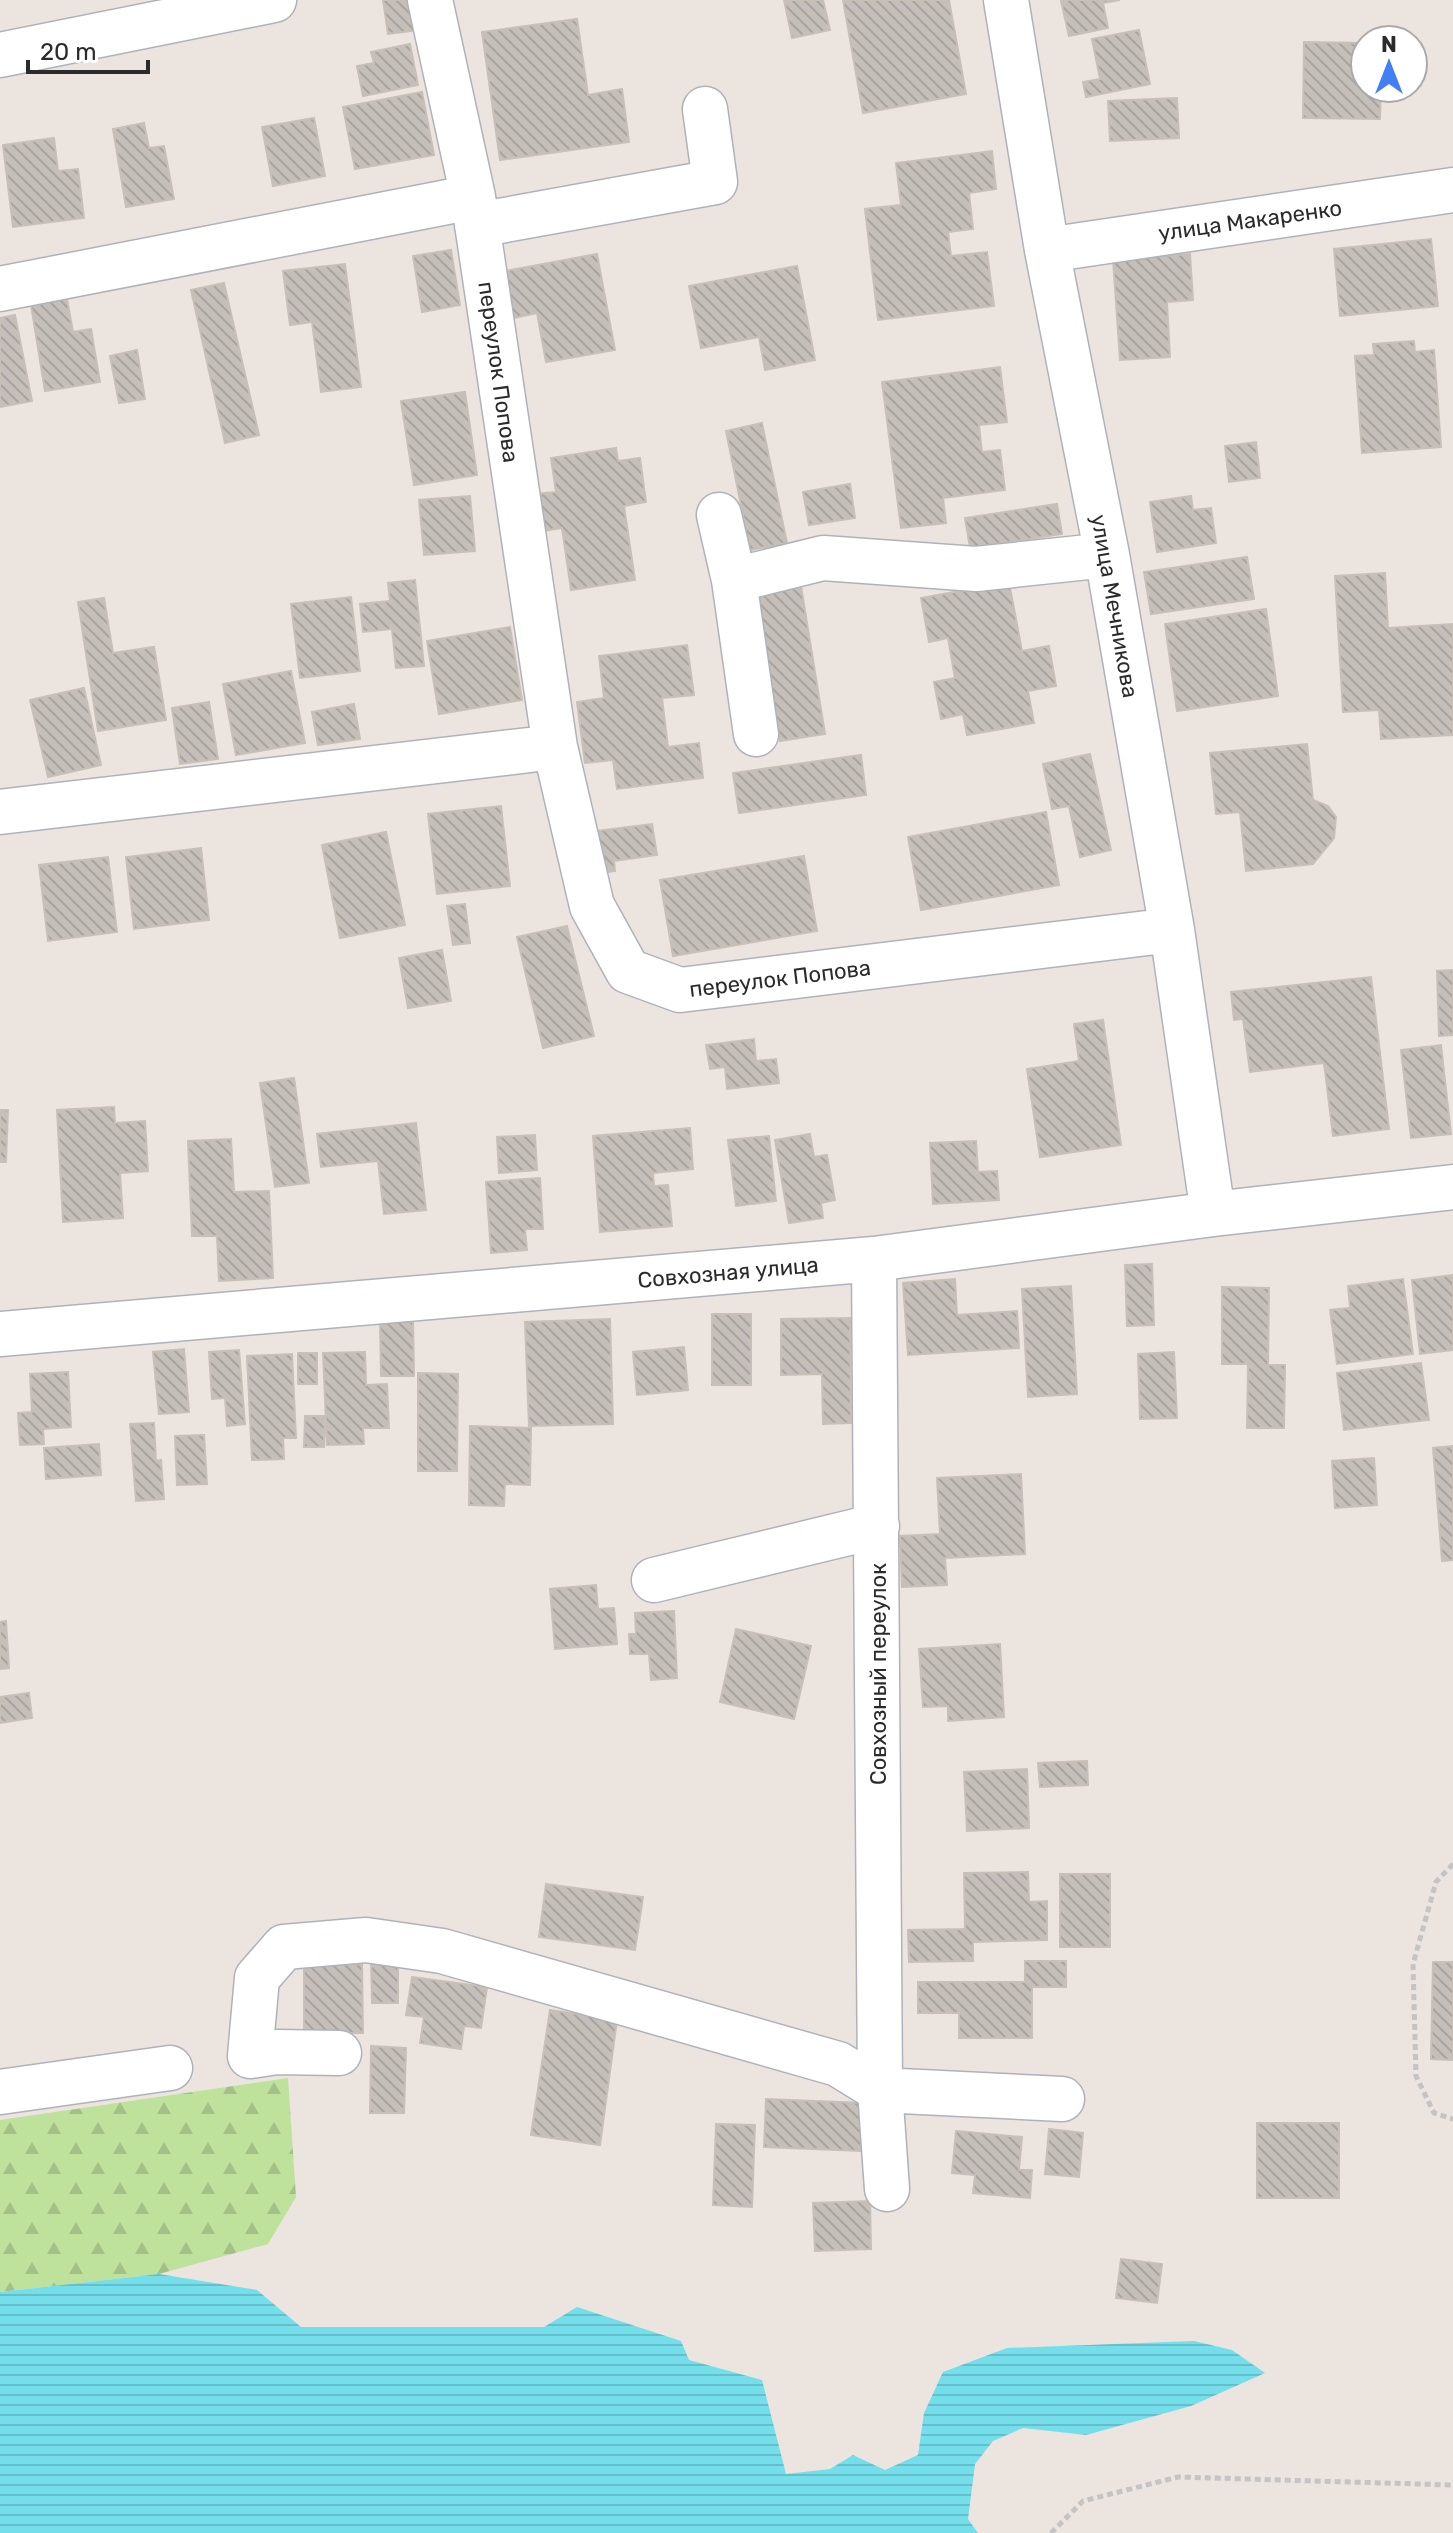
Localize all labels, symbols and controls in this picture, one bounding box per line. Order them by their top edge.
scale bar [28,24,148,74]
north arrow [1349,24,1429,104]
text: N [1381,31,1397,58]
text: 20 m [40,38,97,66]
street label: улица Макаренко [1157,194,1344,247]
street label: переулок Попова [472,280,525,464]
street label: улица Мечникова [1085,512,1144,700]
street label: переулок Попова [688,954,872,1003]
street label: Совхозная улица [636,1251,820,1294]
street label: Совхозный переулок [865,1563,892,1785]

